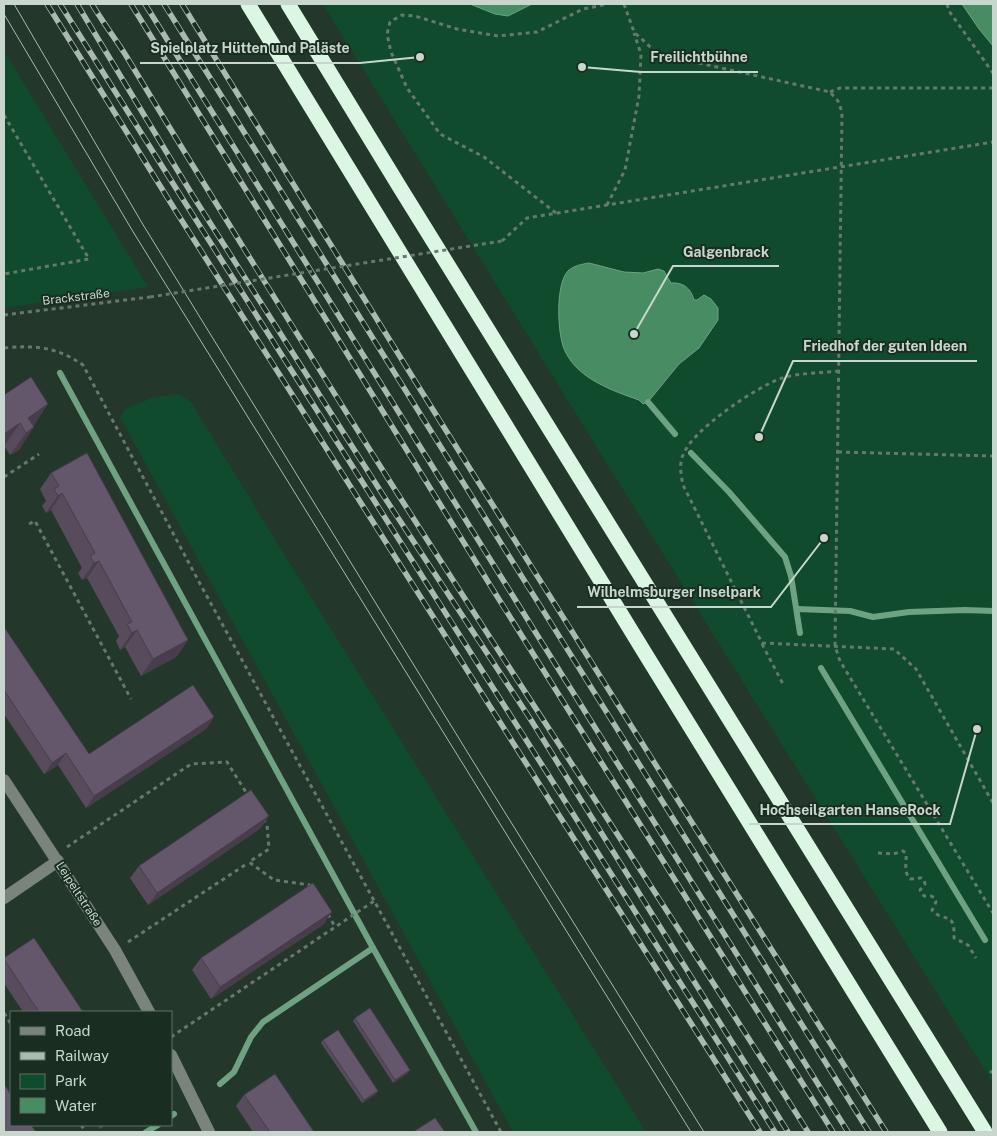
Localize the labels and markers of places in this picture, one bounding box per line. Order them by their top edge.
callout: Spielplatz Hütten und Paläste [140,34,360,63]
callout: Freilichtbühne [641,43,758,72]
callout: Galgenbrack [673,237,779,266]
callout: Friedhof der guten Ideen [793,332,977,361]
callout: Wilhelmsburger Inselpark [577,578,771,607]
callout: Hochseilgarten HanseRock [749,795,950,824]

